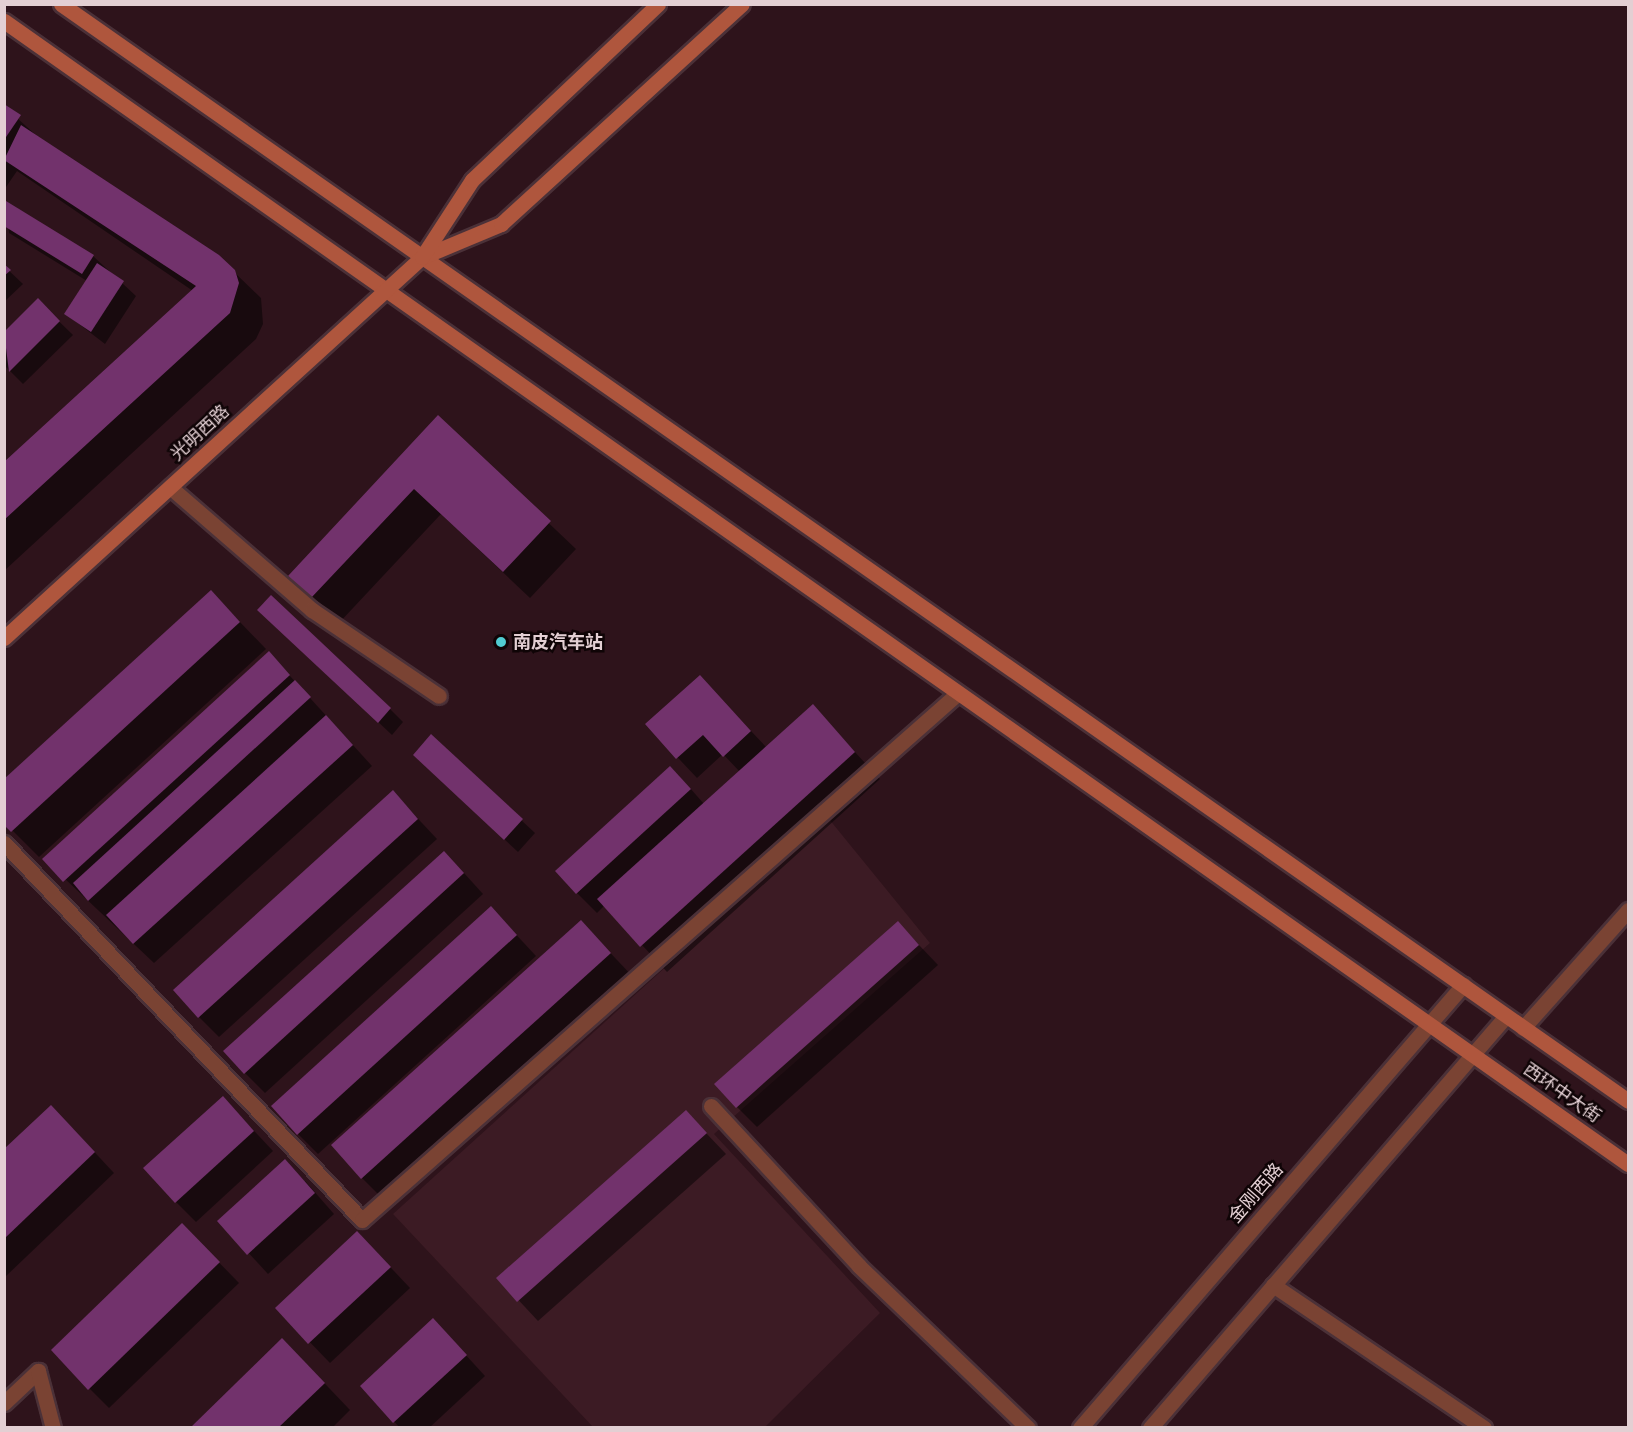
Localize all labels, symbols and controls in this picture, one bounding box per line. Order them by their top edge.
street label: 光明西路 [166,401,234,465]
place label: 南皮汽车站 [513,631,603,653]
marker: 南皮汽车站 [494,635,508,649]
street label: 西环中大街 [1519,1058,1605,1128]
street label: 金刚西路 [1224,1159,1288,1227]

